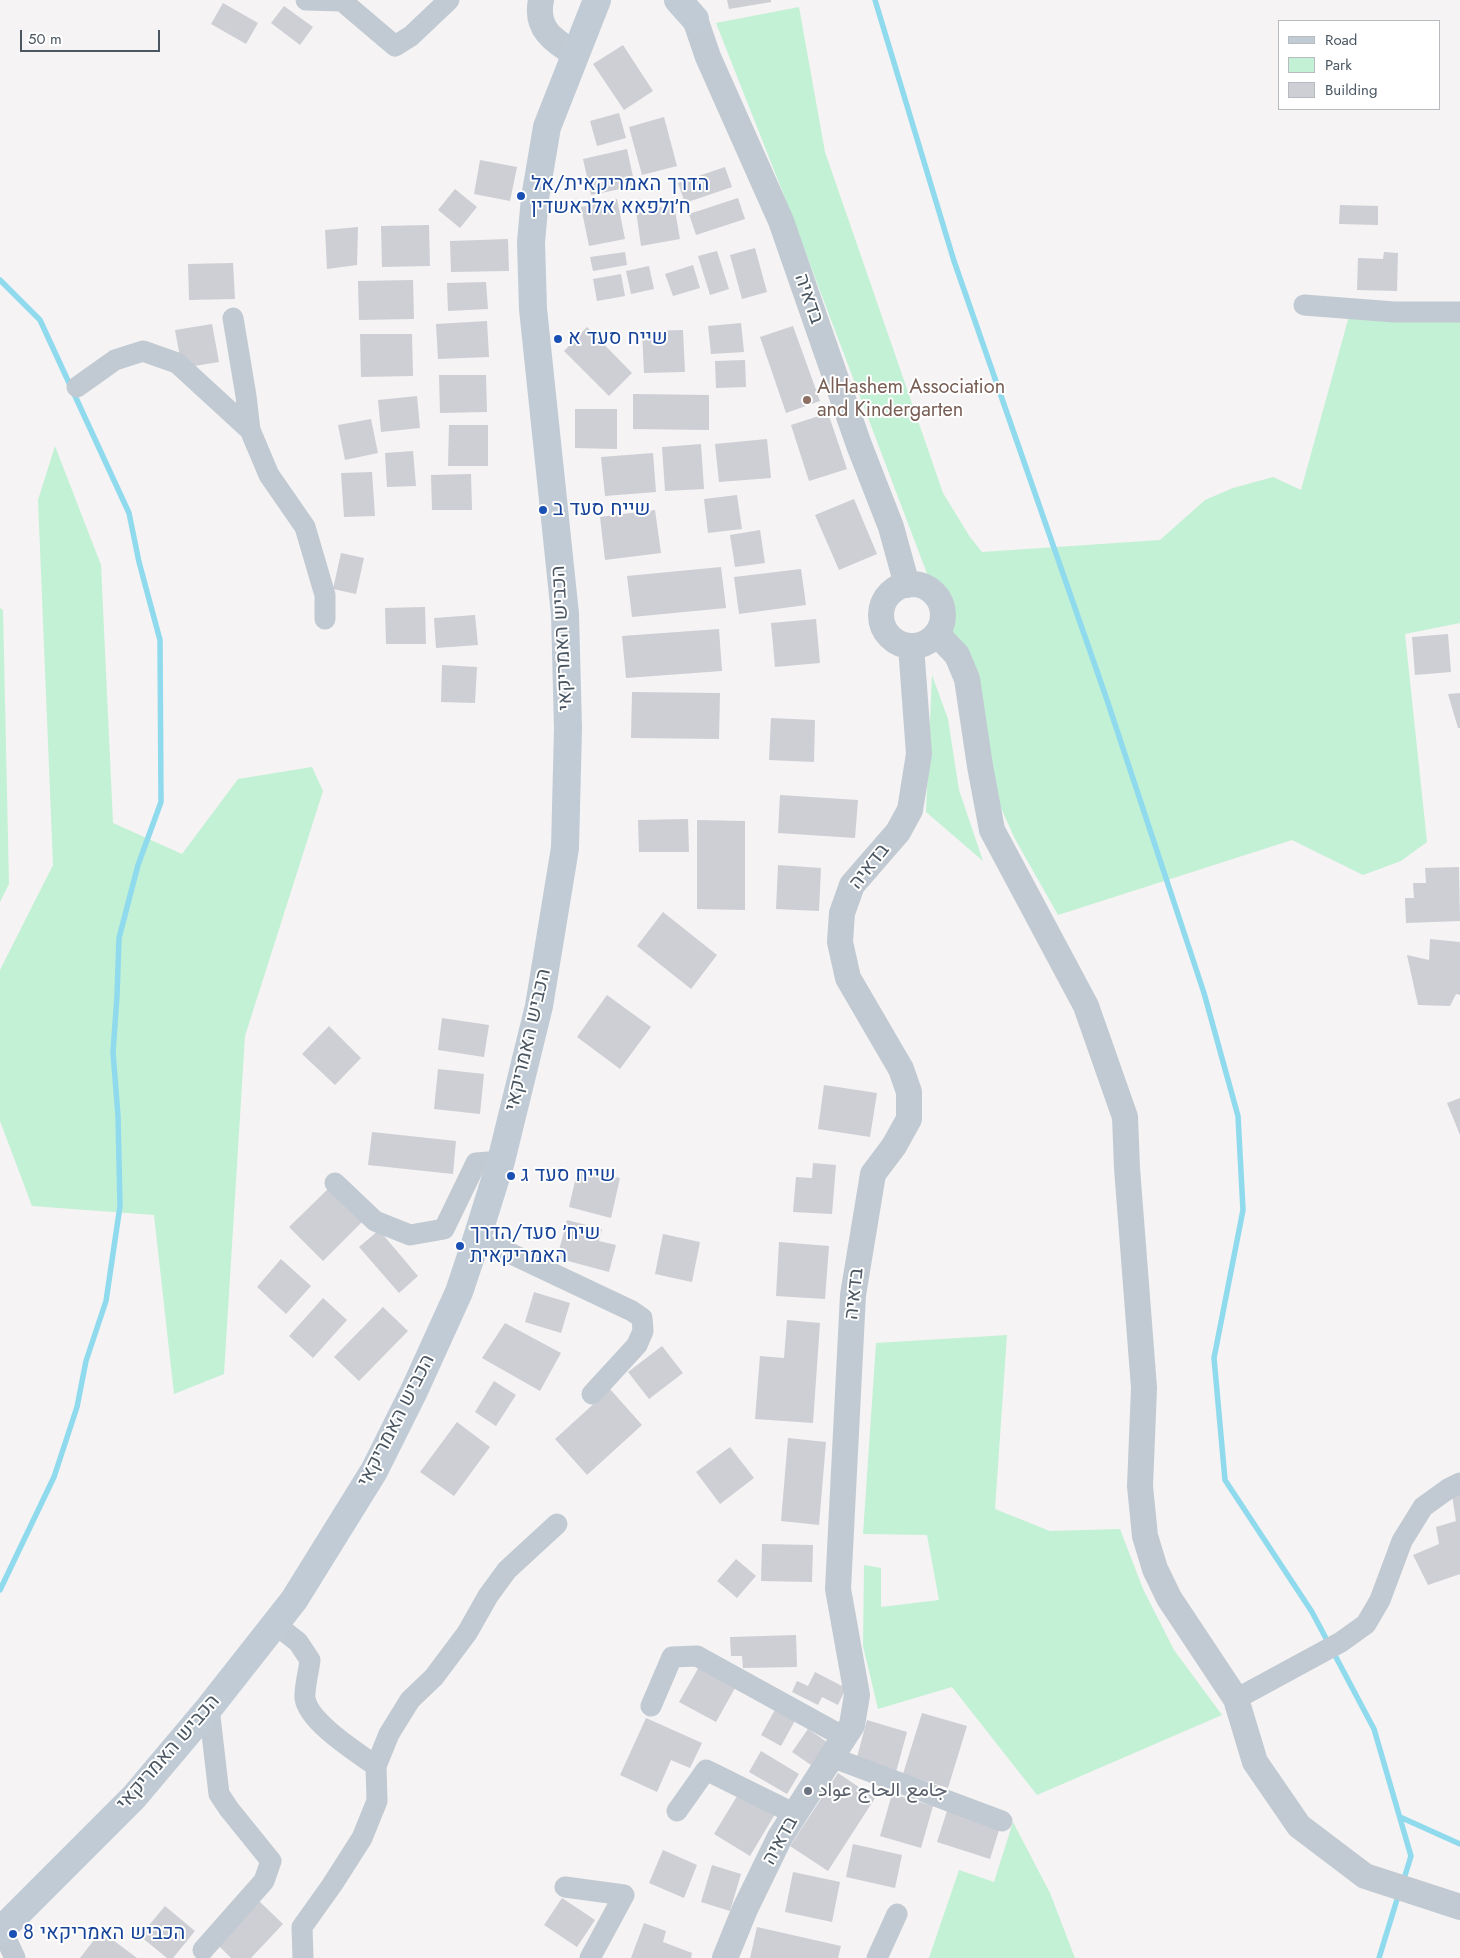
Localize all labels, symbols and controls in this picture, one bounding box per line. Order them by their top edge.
scale bar [22,20,162,52]
legend [1278,20,1440,110]
text: 50 m [28,28,62,50]
text: Road [1325,29,1357,51]
text: Park [1325,54,1352,76]
text: Building [1325,79,1377,101]
place label: הדרך האמריקאית/אל ח׳ולפאא אלראשדין [531,173,709,220]
marker: הדרך האמריקאית/אל ח׳ולפאא אלראשדין [515,190,527,202]
street label: בדאיה [788,271,828,327]
place label: שייח סעד א [568,327,668,351]
marker: שייח סעד א [552,333,564,345]
place label: AlHashem Association and Kindergarten [817,376,1005,423]
marker: AlHashem Association and Kindergarten [801,394,813,406]
place label: שייח סעד ב [553,498,650,522]
marker: שייח סעד ב [537,504,549,516]
street label: הכביש האמריקאי [547,565,579,711]
street label: בדאיה [845,839,895,895]
street label: הכביש האמריקאי [501,966,557,1114]
place label: שייח סעד ג [521,1164,616,1188]
marker: שייח סעד ג [505,1170,517,1182]
place label: שיח׳ סעד/הדרך האמריקאית [470,1222,600,1269]
marker: שיח׳ סעד/הדרך האמריקאית [454,1240,466,1252]
street label: בדאיה [840,1267,870,1321]
street label: הכביש האמריקאי [353,1351,441,1491]
street label: הכביש האמריקאי [112,1690,226,1816]
place label: جامع الحاج عواد [818,1779,947,1803]
marker: جامع الحاج عواد [802,1785,814,1797]
street label: בדאיה [758,1813,804,1869]
place label: הכביש האמריקאי 8 [23,1922,185,1946]
marker: הכביש האמריקאי 8 [7,1928,19,1940]

